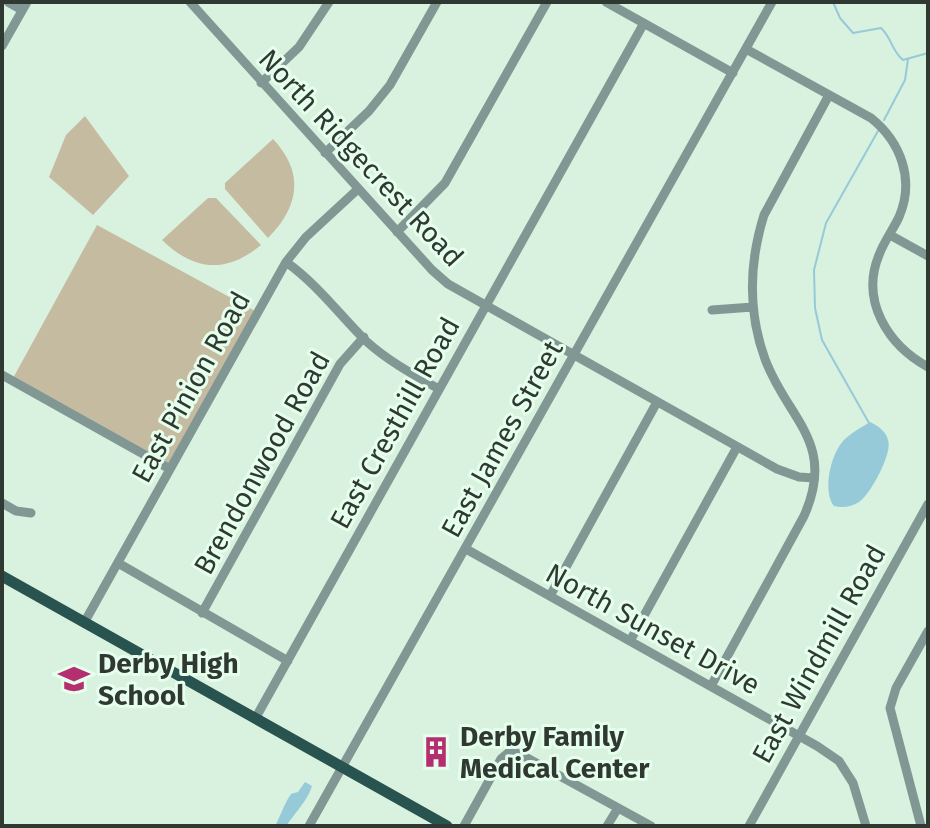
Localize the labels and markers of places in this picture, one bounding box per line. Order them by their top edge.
place label: Derby High School [98,647,239,712]
school or university icon: Derby High School [57,662,91,696]
place label: Derby Family Medical Center [460,720,650,785]
building icon: Derby Family Medical Center [419,735,453,769]

